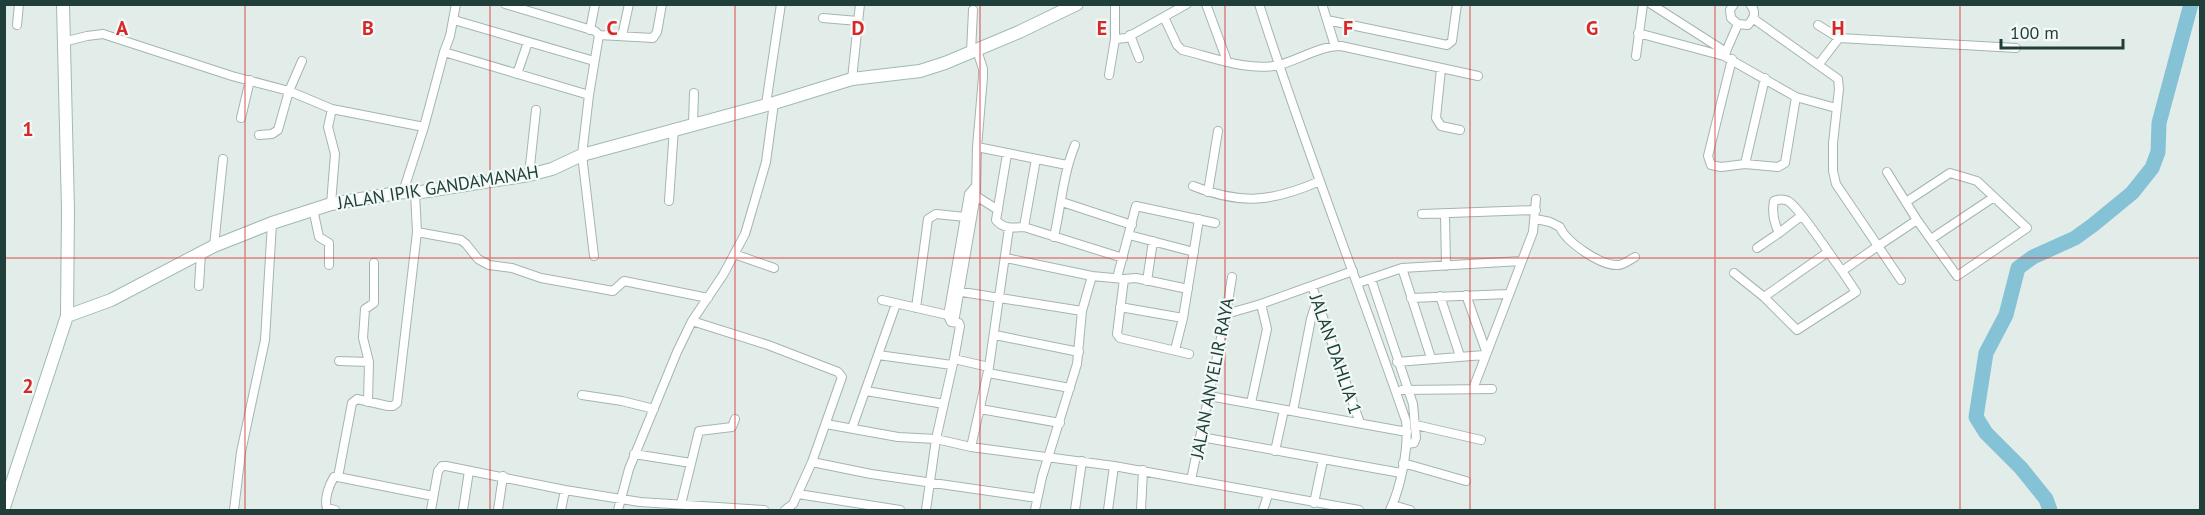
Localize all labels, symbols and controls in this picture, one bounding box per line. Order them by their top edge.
scale bar [2001,12,2122,50]
text: A [116,15,129,41]
text: B [362,15,374,41]
text: C [606,15,618,41]
text: D [852,15,865,41]
text: E [1097,15,1107,41]
text: F [1343,15,1353,41]
text: G [1586,15,1598,41]
text: H [1831,15,1845,41]
text: 100 m [2010,21,2059,44]
text: 1 [22,116,34,142]
street label: JALAN IPIK GANDAMANAH [335,160,540,214]
street label: JALAN DAHLIA 1 [1304,290,1367,417]
street label: JALAN ANYELIR RAYA [1185,295,1239,461]
text: 2 [22,373,34,399]

